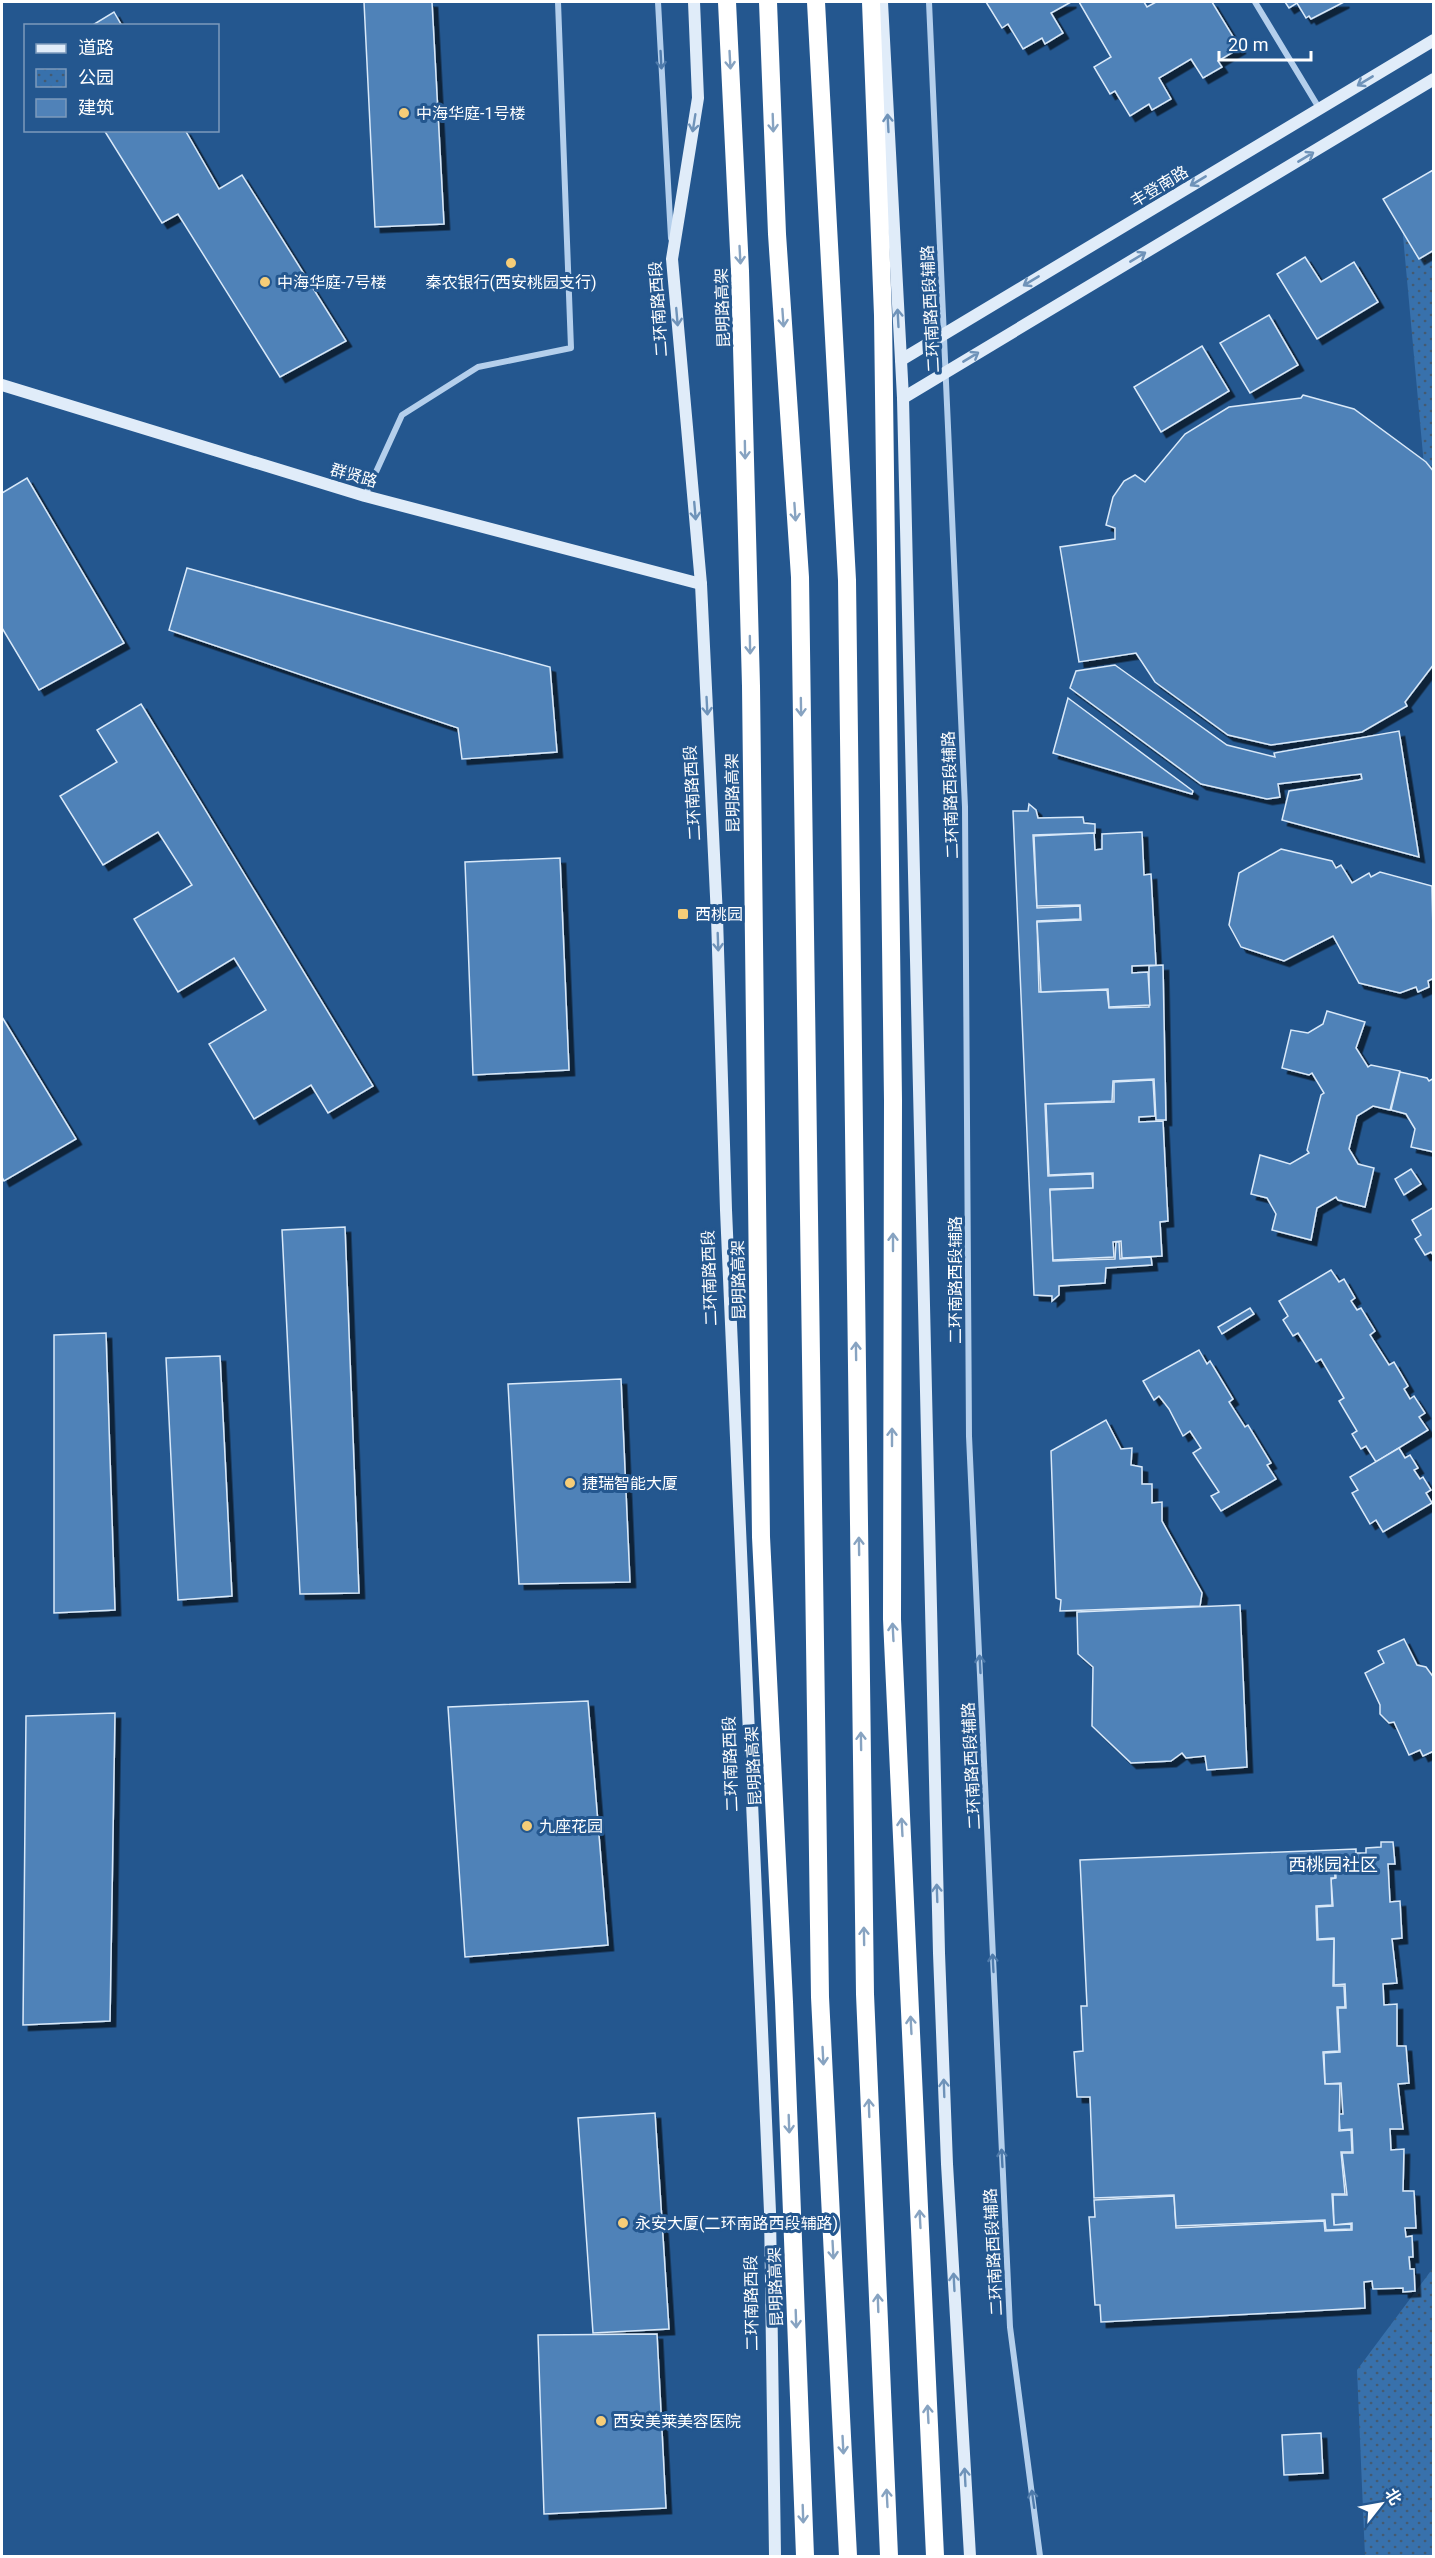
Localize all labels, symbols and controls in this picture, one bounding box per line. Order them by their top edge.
legend [24,24,219,132]
scale bar [1219,24,1310,62]
text: 20 m [1228,34,1268,55]
text: 道路 [78,37,114,58]
one-way arrow [656,49,667,69]
one-way arrow [725,49,736,69]
text: 公园 [78,67,114,88]
one-way arrow [1357,75,1374,87]
text: 建筑 [78,97,114,118]
place label: 中海华庭-1号楼 [416,104,525,123]
marker: 中海华庭-1号楼 [397,106,411,120]
one-way arrow [688,112,699,132]
one-way arrow [767,112,779,132]
one-way arrow [882,114,893,134]
one-way arrow [1297,151,1314,163]
street label: 丰登南路 [1127,162,1192,211]
one-way arrow [1190,176,1207,188]
one-way arrow [734,244,745,264]
street label: 二环南路西段辅路 [918,245,943,373]
one-way arrow [1129,251,1146,263]
marker: 秦农银行(西安桃园支行) [504,256,518,270]
street label: 二环南路西段 [646,260,671,358]
street label: 昆明路高架 [712,268,733,348]
place label: 中海华庭-7号楼 [277,273,386,292]
place label: 秦农银行(西安桃园支行) [425,273,597,292]
marker: 中海华庭-7号楼 [258,275,272,289]
one-way arrow [1023,276,1040,288]
one-way arrow [672,306,683,326]
one-way arrow [777,307,788,327]
one-way arrow [893,309,904,329]
one-way arrow [962,350,979,362]
one-way arrow [739,439,750,459]
street label: 群贤路 [328,460,380,491]
one-way arrow [690,501,701,520]
one-way arrow [790,502,801,522]
one-way arrow [744,634,755,654]
one-way arrow [702,695,713,715]
one-way arrow [796,697,807,717]
street label: 二环南路西段辅路 [939,731,962,859]
street label: 二环南路西段 [680,745,704,841]
street label: 昆明路高架 [722,753,743,833]
place label: 西桃园 [695,905,743,924]
marker: 西桃园 [676,907,690,921]
one-way arrow [712,932,723,952]
street label: 二环南路西段辅路 [946,1216,965,1344]
street label: 二环南路西段 [698,1230,721,1326]
one-way arrow [887,1233,899,1253]
street label: 昆明路高架 [728,1240,749,1320]
one-way arrow [851,1341,862,1361]
one-way arrow [886,1428,898,1448]
place label: 捷瑞智能大厦 [582,1474,678,1493]
marker: 捷瑞智能大厦 [563,1476,577,1490]
one-way arrow [853,1536,865,1556]
one-way arrow [887,1623,898,1643]
one-way arrow [974,1654,985,1674]
street label: 二环南路西段辅路 [959,1702,984,1830]
street label: 二环南路西段 [719,1716,742,1812]
street label: 昆明路高架 [742,1726,765,1806]
one-way arrow [855,1731,867,1751]
place label: 九座花园 [539,1817,603,1836]
one-way arrow [896,1817,907,1837]
marker: 九座花园 [520,1819,534,1833]
district label: 西桃园社区 [1288,1854,1378,1875]
one-way arrow [932,1883,943,1903]
one-way arrow [858,1926,870,1946]
one-way arrow [988,1954,999,1974]
one-way arrow [905,2015,916,2035]
one-way arrow [818,2045,829,2065]
one-way arrow [939,2078,950,2098]
one-way arrow [864,2099,875,2119]
one-way arrow [783,2113,795,2133]
one-way arrow [997,2149,1008,2169]
street label: 二环南路西段辅路 [981,2188,1006,2316]
one-way arrow [914,2210,925,2230]
place label: 永安大厦(二环南路西段辅路) [635,2214,838,2233]
marker: 永安大厦(二环南路西段辅路) [616,2216,630,2230]
one-way arrow [828,2240,839,2260]
street label: 昆明路高架 [765,2247,786,2327]
street label: 二环南路西段 [741,2255,762,2351]
one-way arrow [949,2273,960,2293]
one-way arrow [872,2294,883,2314]
one-way arrow [791,2308,802,2328]
one-way arrow [923,2405,934,2425]
place label: 西安美莱美容医院 [613,2412,741,2431]
marker: 西安美莱美容医院 [594,2414,608,2428]
one-way arrow [838,2435,849,2454]
one-way arrow [960,2468,971,2488]
north arrow [1351,2474,1411,2534]
text: 北 [1381,2485,1406,2508]
one-way arrow [881,2489,892,2509]
one-way arrow [1027,2489,1038,2509]
one-way arrow [798,2503,809,2523]

